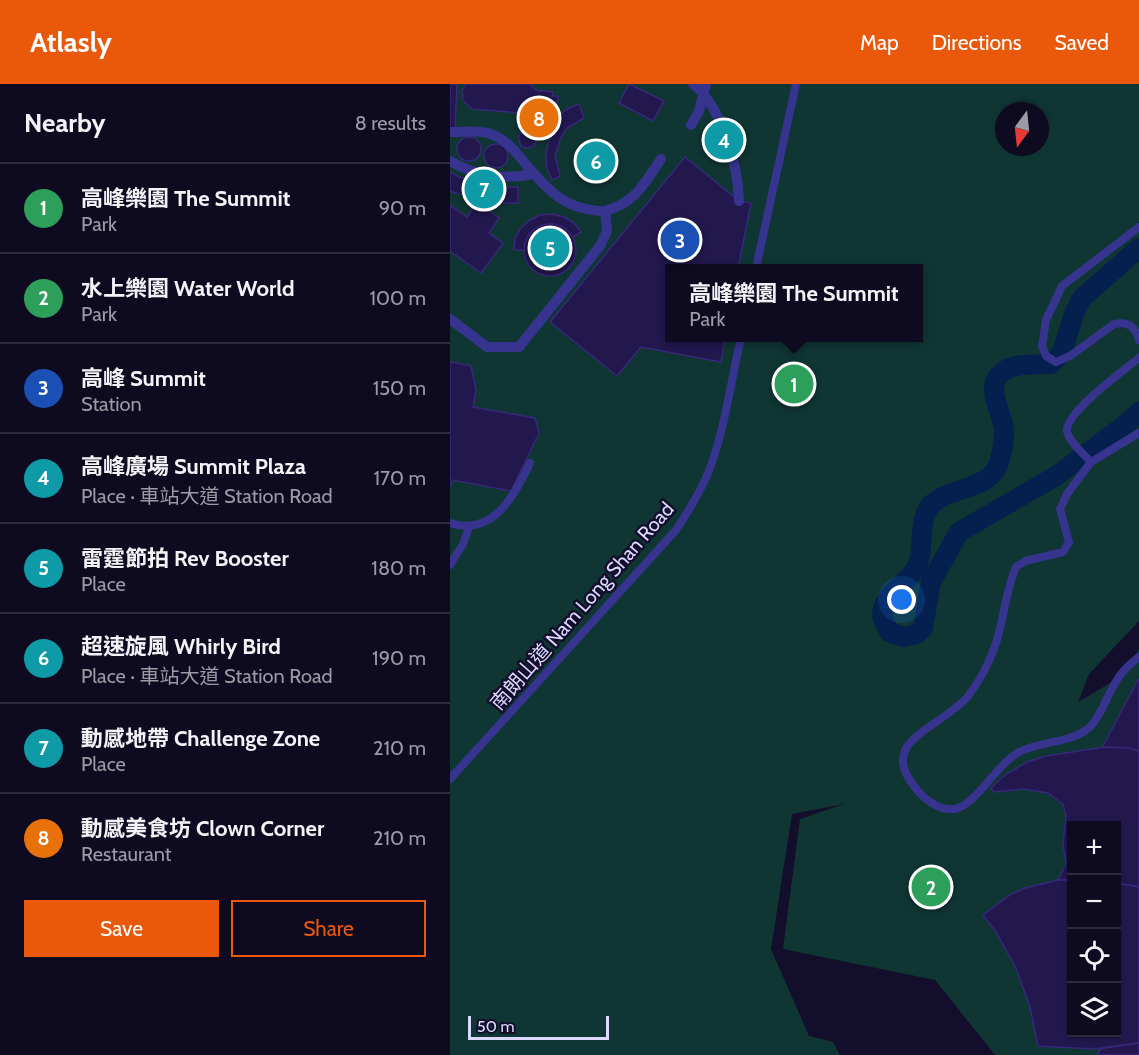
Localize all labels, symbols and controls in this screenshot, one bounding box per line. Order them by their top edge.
text: Atlasly [30,25,112,59]
text: Map [860,30,899,55]
text: Directions [932,30,1021,55]
text: Saved [1054,30,1109,55]
pin: 8 [520,96,559,141]
north arrow [995,102,1049,156]
text: Nearby [24,107,105,139]
text: 8 results [355,111,426,135]
pin: 4 [704,118,744,162]
pin: 6 [576,138,616,184]
pin: 7 [465,166,504,212]
text: 高峰樂園 The Summit [81,185,290,212]
text: 1 [40,196,47,220]
text: 90 m [379,196,426,220]
text: Park [81,212,117,236]
pin: 3 [660,218,700,262]
pin: 5 [530,226,570,270]
popup [665,264,923,342]
text: 水上樂園 Water World [81,275,295,302]
text: 高峰樂園 The Summit [689,280,899,307]
text: 2 [38,286,49,310]
text: 100 m [370,286,426,310]
text: Park [81,302,117,326]
text: Park [689,307,725,331]
pin: 1 [774,362,814,406]
text: 高峰 Summit [81,365,206,392]
text: 3 [38,376,49,400]
text: 150 m [373,376,426,400]
text: Station [81,392,142,416]
text: 高峰廣場 Summit Plaza [81,453,306,480]
text: 4 [37,466,50,490]
text: 170 m [374,466,426,490]
text: Place · 車站大道 Station Road [81,484,333,508]
street label: 南朗山道 Nam Long Shan Road [485,497,679,715]
text: 雷霆節拍 Rev Booster [81,545,289,572]
text: 5 [38,556,49,580]
text: 180 m [371,556,426,580]
text: Place [81,572,126,596]
your location [887,585,916,614]
text: 超速旋風 Whirly Bird [81,633,281,660]
text: 6 [38,646,49,670]
text: 190 m [372,646,426,670]
text: Place · 車站大道 Station Road [81,664,333,688]
text: 動感地帶 Challenge Zone [81,725,320,752]
text: 7 [38,736,49,760]
text: 210 m [373,736,426,760]
text: Place [81,752,126,776]
text: 動感美食坊 Clown Corner [81,815,324,842]
map controls [1067,821,1121,1037]
button: + [1067,821,1121,875]
text: 8 [37,826,50,850]
text: 210 m [373,826,426,850]
text: Restaurant [81,842,172,866]
pin: 2 [912,864,950,910]
button: − [1067,875,1121,929]
button: Save [24,900,219,957]
button: Share [231,900,426,957]
button: locate [1067,929,1121,983]
button: layers [1067,983,1121,1037]
scale bar [468,1013,609,1040]
text: 50 m [477,1017,514,1036]

